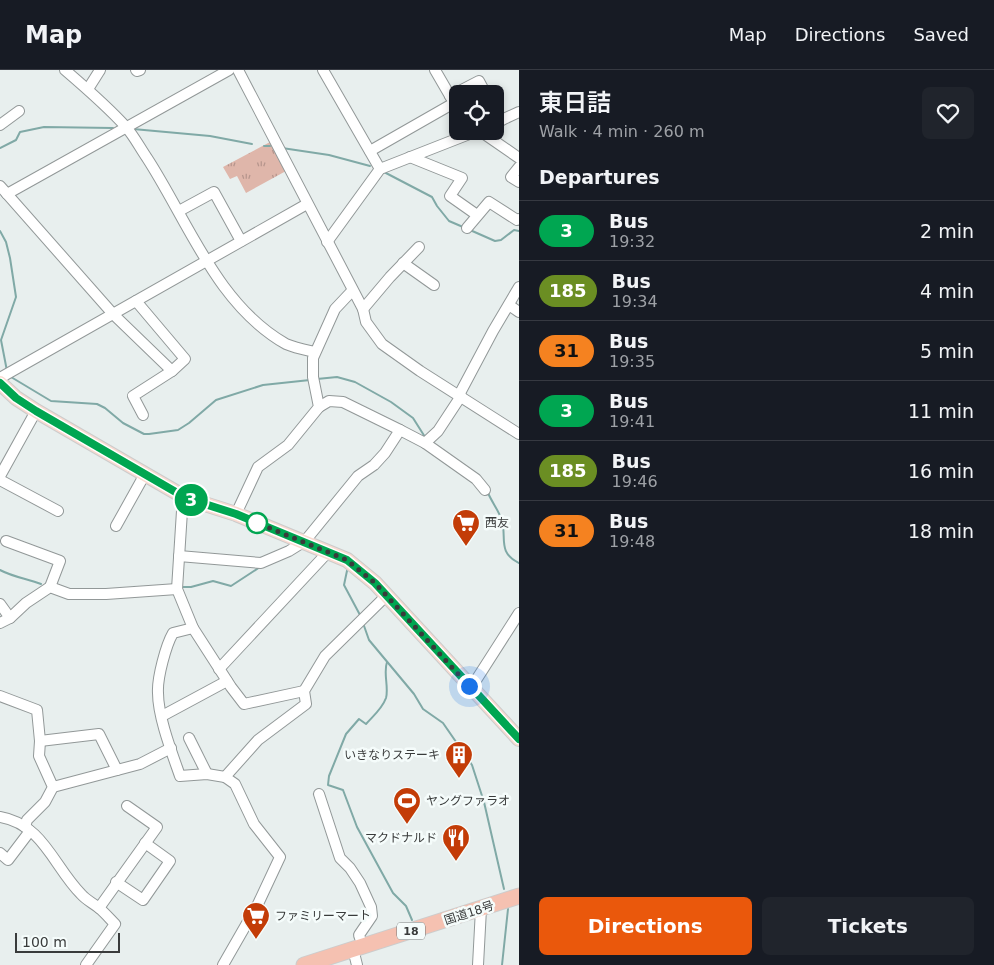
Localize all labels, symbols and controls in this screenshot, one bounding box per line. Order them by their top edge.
text: Map [25,21,82,49]
text: Map [729,24,767,45]
text: Directions [795,24,885,45]
text: Saved [913,24,969,45]
map controls [449,85,504,140]
button: locate [449,85,504,140]
button: heart [922,87,974,139]
text: 東日詰 [539,89,611,117]
text: Walk · 4 min · 260 m [539,122,704,141]
text: Departures [539,166,660,188]
text: Bus [609,210,648,232]
text: 3 [560,220,573,241]
text: 2 min [920,220,974,242]
text: 19:32 [609,232,655,251]
text: Bus [612,270,651,292]
text: 185 [549,280,587,301]
text: 4 min [920,280,974,302]
text: 19:34 [612,292,658,311]
text: Bus [609,330,648,352]
text: 31 [554,340,579,361]
text: 5 min [920,340,974,362]
text: 19:35 [609,352,655,371]
text: Bus [609,390,648,412]
text: 3 [560,400,573,421]
text: 11 min [908,400,974,422]
text: 19:41 [609,412,655,431]
text: Bus [612,450,651,472]
text: 185 [549,460,587,481]
text: 16 min [908,460,974,482]
text: 19:46 [612,472,658,491]
line badge: 3 [175,484,207,516]
text: 3 [185,489,197,510]
supermarket icon: 西友 [451,508,481,547]
text: Bus [609,510,648,532]
unlabelled marker [246,512,268,534]
place label: 西友 [485,516,509,530]
text: 31 [554,520,579,541]
text: 18 min [908,520,974,542]
text: 19:48 [609,532,655,551]
your location [457,674,482,699]
building icon: いきなりステーキ [444,740,474,779]
place label: いきなりステーキ [344,748,440,762]
sports icon: ヤングファラオ [392,786,422,825]
place label: ヤングファラオ [426,794,510,808]
restaurant icon: マクドナルド [441,823,471,862]
place label: マクドナルド [365,831,437,845]
button: Directions [539,897,752,955]
button: Tickets [762,897,974,955]
street label: 国道18号 [442,898,496,928]
supermarket icon: ファミリーマート [241,901,271,940]
place label: ファミリーマート [275,909,371,923]
road number: 18 [397,922,425,939]
scale bar [15,930,120,953]
text: 100 m [22,934,67,950]

